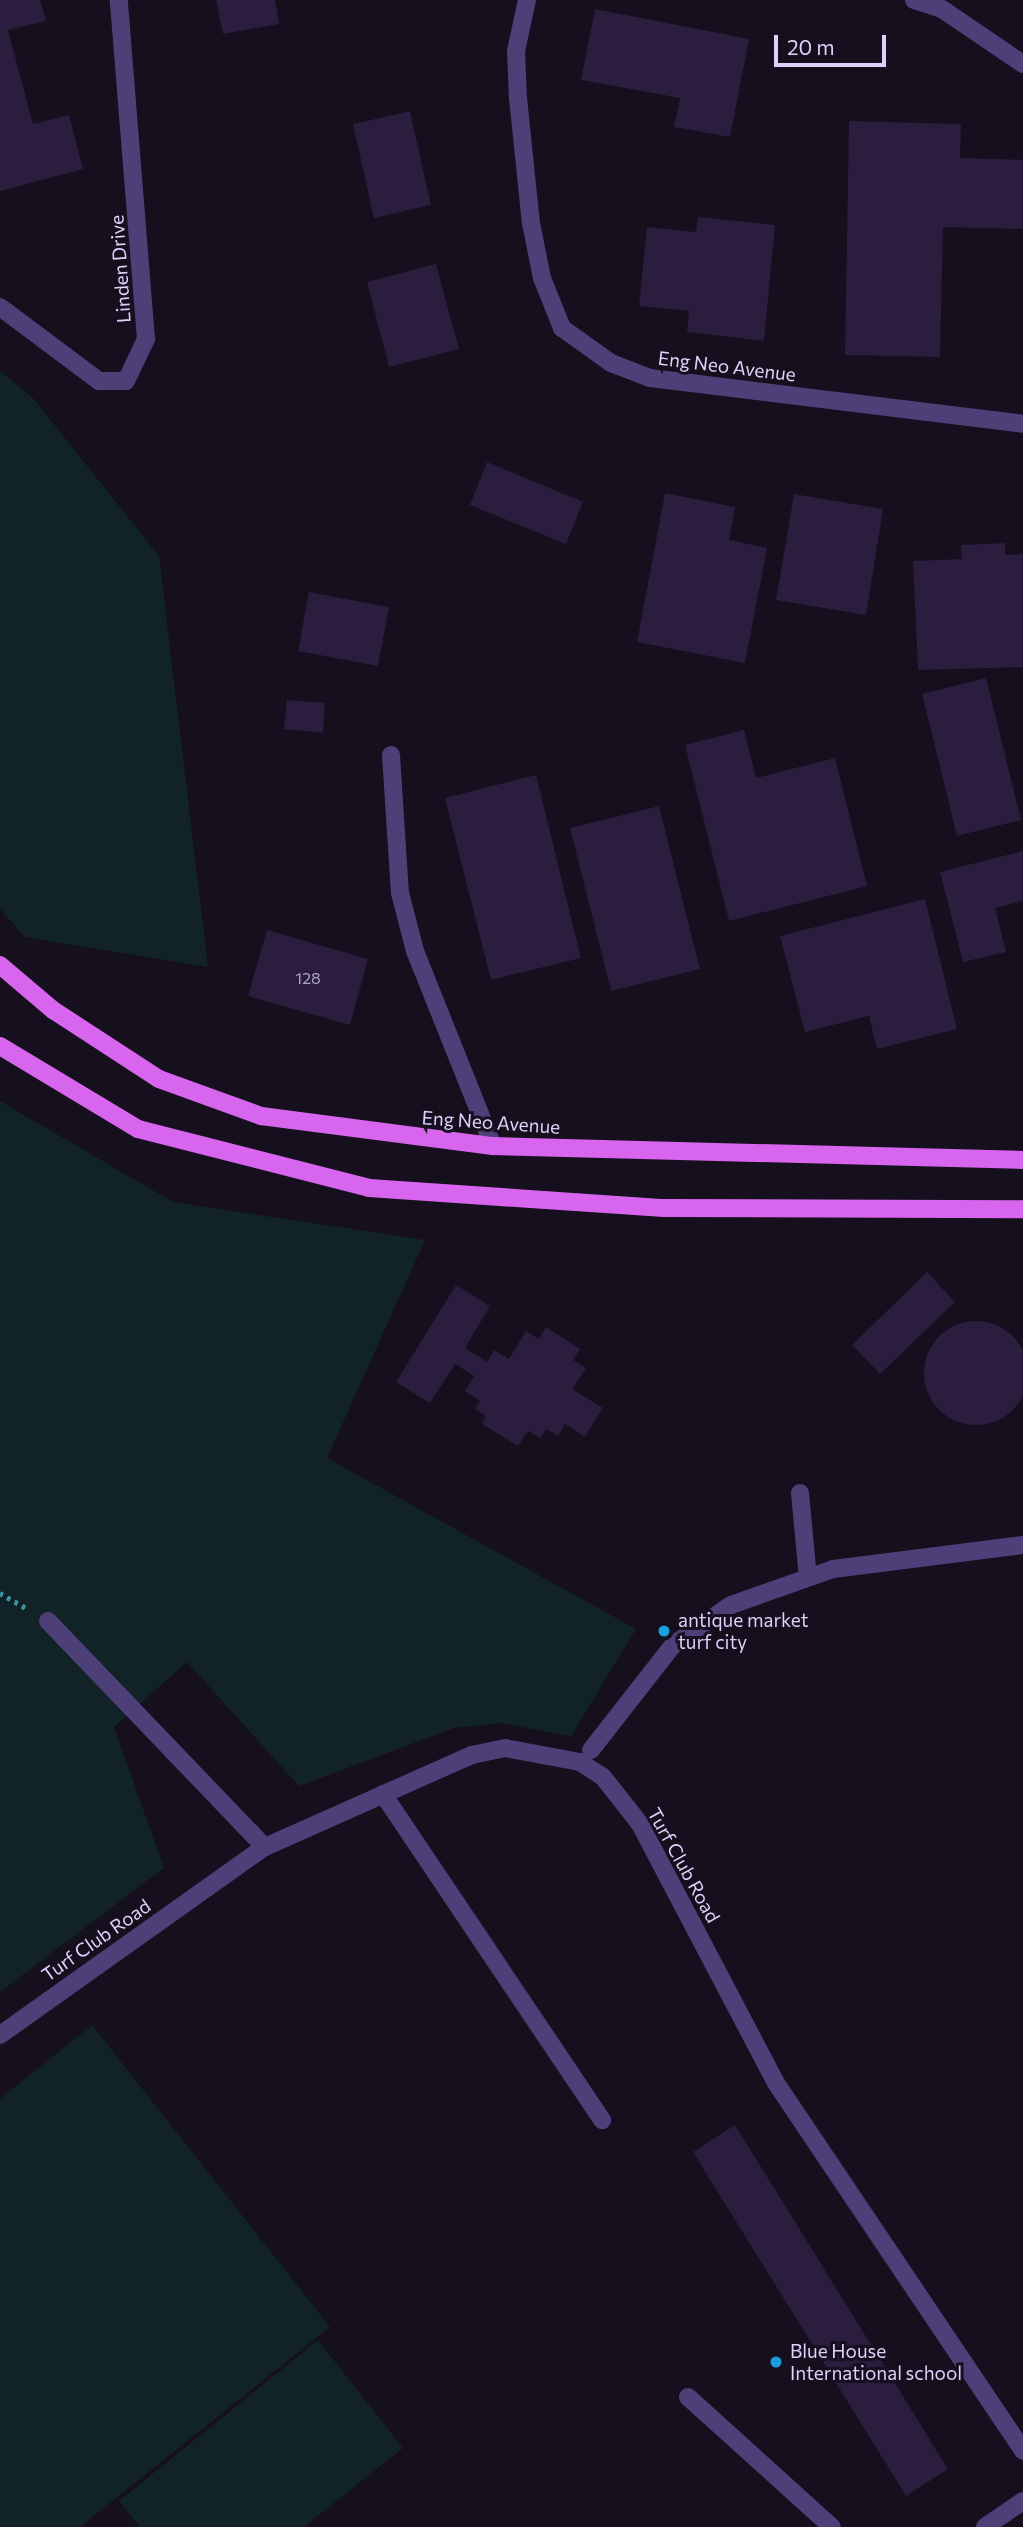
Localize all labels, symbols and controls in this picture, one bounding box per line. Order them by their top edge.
scale bar [778,21,890,65]
text: 20 m [787,34,835,59]
street label: Linden Drive [105,214,135,324]
street label: Eng Neo Avenue [657,346,797,386]
house number: 128 [295,968,321,988]
street label: Eng Neo Avenue [421,1106,561,1138]
place label: antique market turf city [678,1609,809,1653]
marker: antique market turf city [656,1623,672,1639]
street label: Turf Club Road [643,1804,725,1926]
street label: Turf Club Road [37,1894,155,1986]
place label: Blue House International school [790,2340,962,2384]
marker: Blue House International school [768,2354,784,2370]

